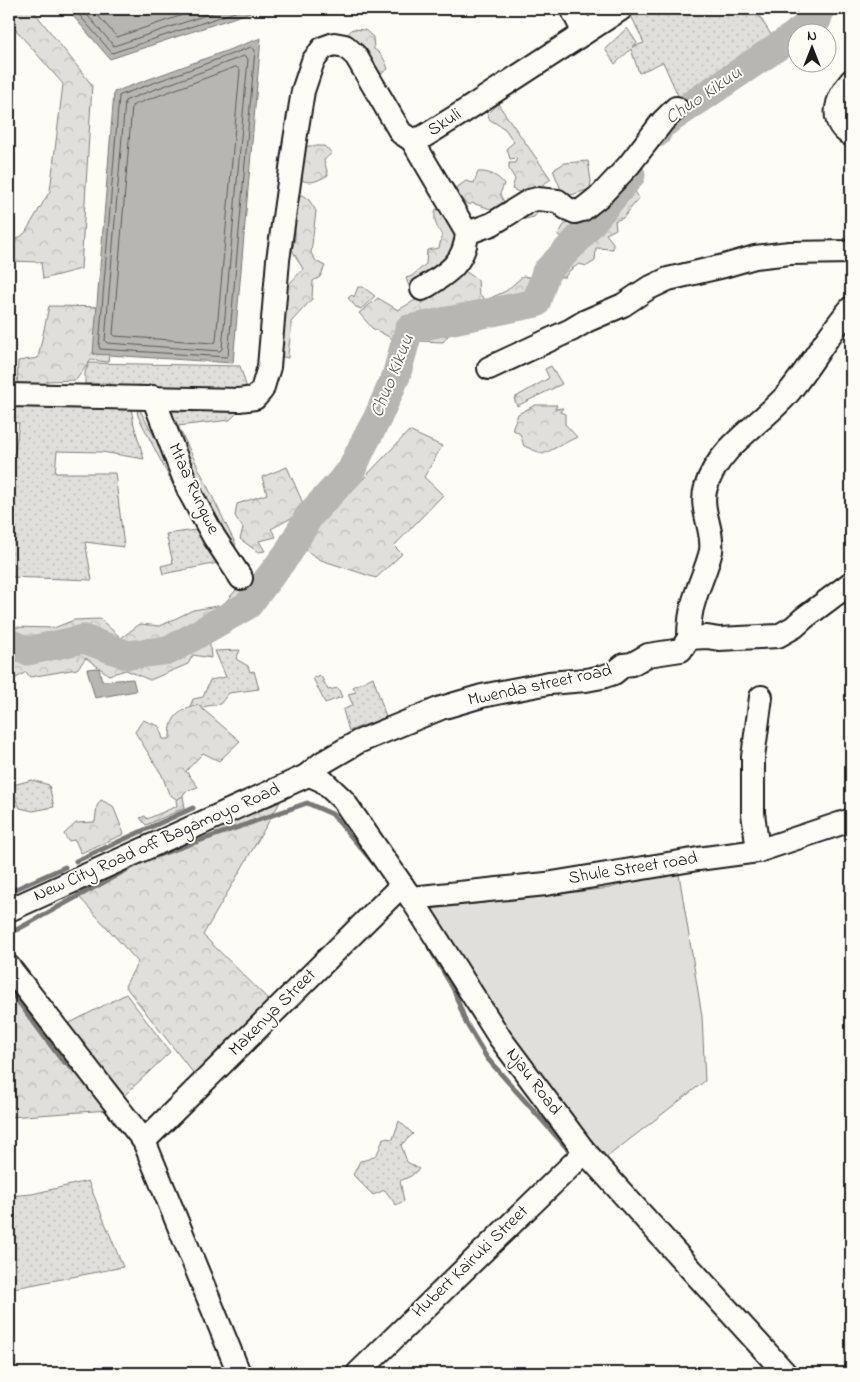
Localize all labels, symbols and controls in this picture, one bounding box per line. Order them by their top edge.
north arrow [788,22,838,72]
text: N [807,26,817,47]
water label: Chuo Kikuu [660,60,748,132]
street label: Skuli [423,102,467,144]
water label: Chuo Kikuu [364,330,422,422]
street label: Mtaa Rungwe [160,439,226,540]
street label: Mwenda street road [466,658,614,714]
street label: New City Road off Bagamoyo Road [30,777,285,910]
street label: Shule Street road [566,846,700,892]
street label: Makenya Street [223,963,323,1063]
street label: Njau Road [499,1043,567,1121]
street label: Hubert Kairuki Street [407,1200,535,1324]

